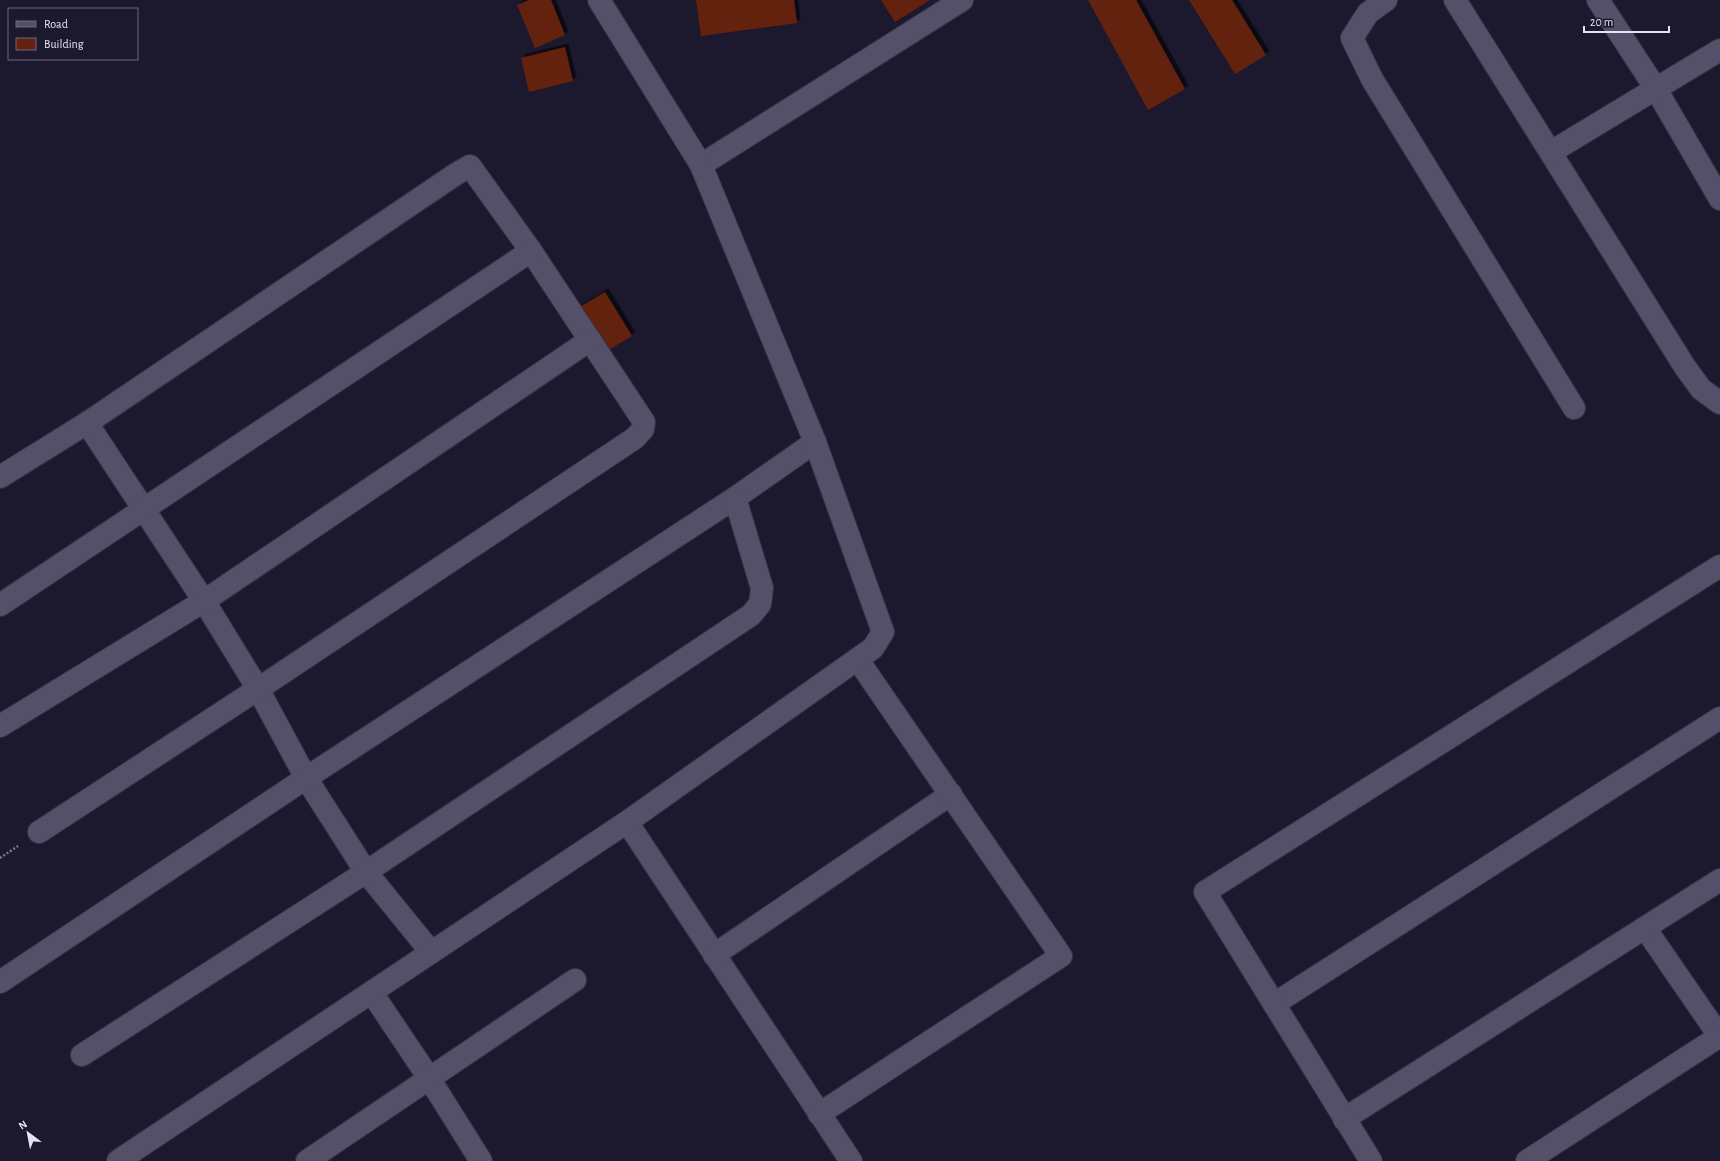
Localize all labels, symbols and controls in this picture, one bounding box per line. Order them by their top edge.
legend [8,8,138,60]
scale bar [1584,8,1669,34]
text: 20 m [1590,16,1613,28]
text: Road [44,18,68,30]
text: Building [44,38,84,50]
north arrow [8,1113,48,1153]
text: N [17,1118,29,1132]

